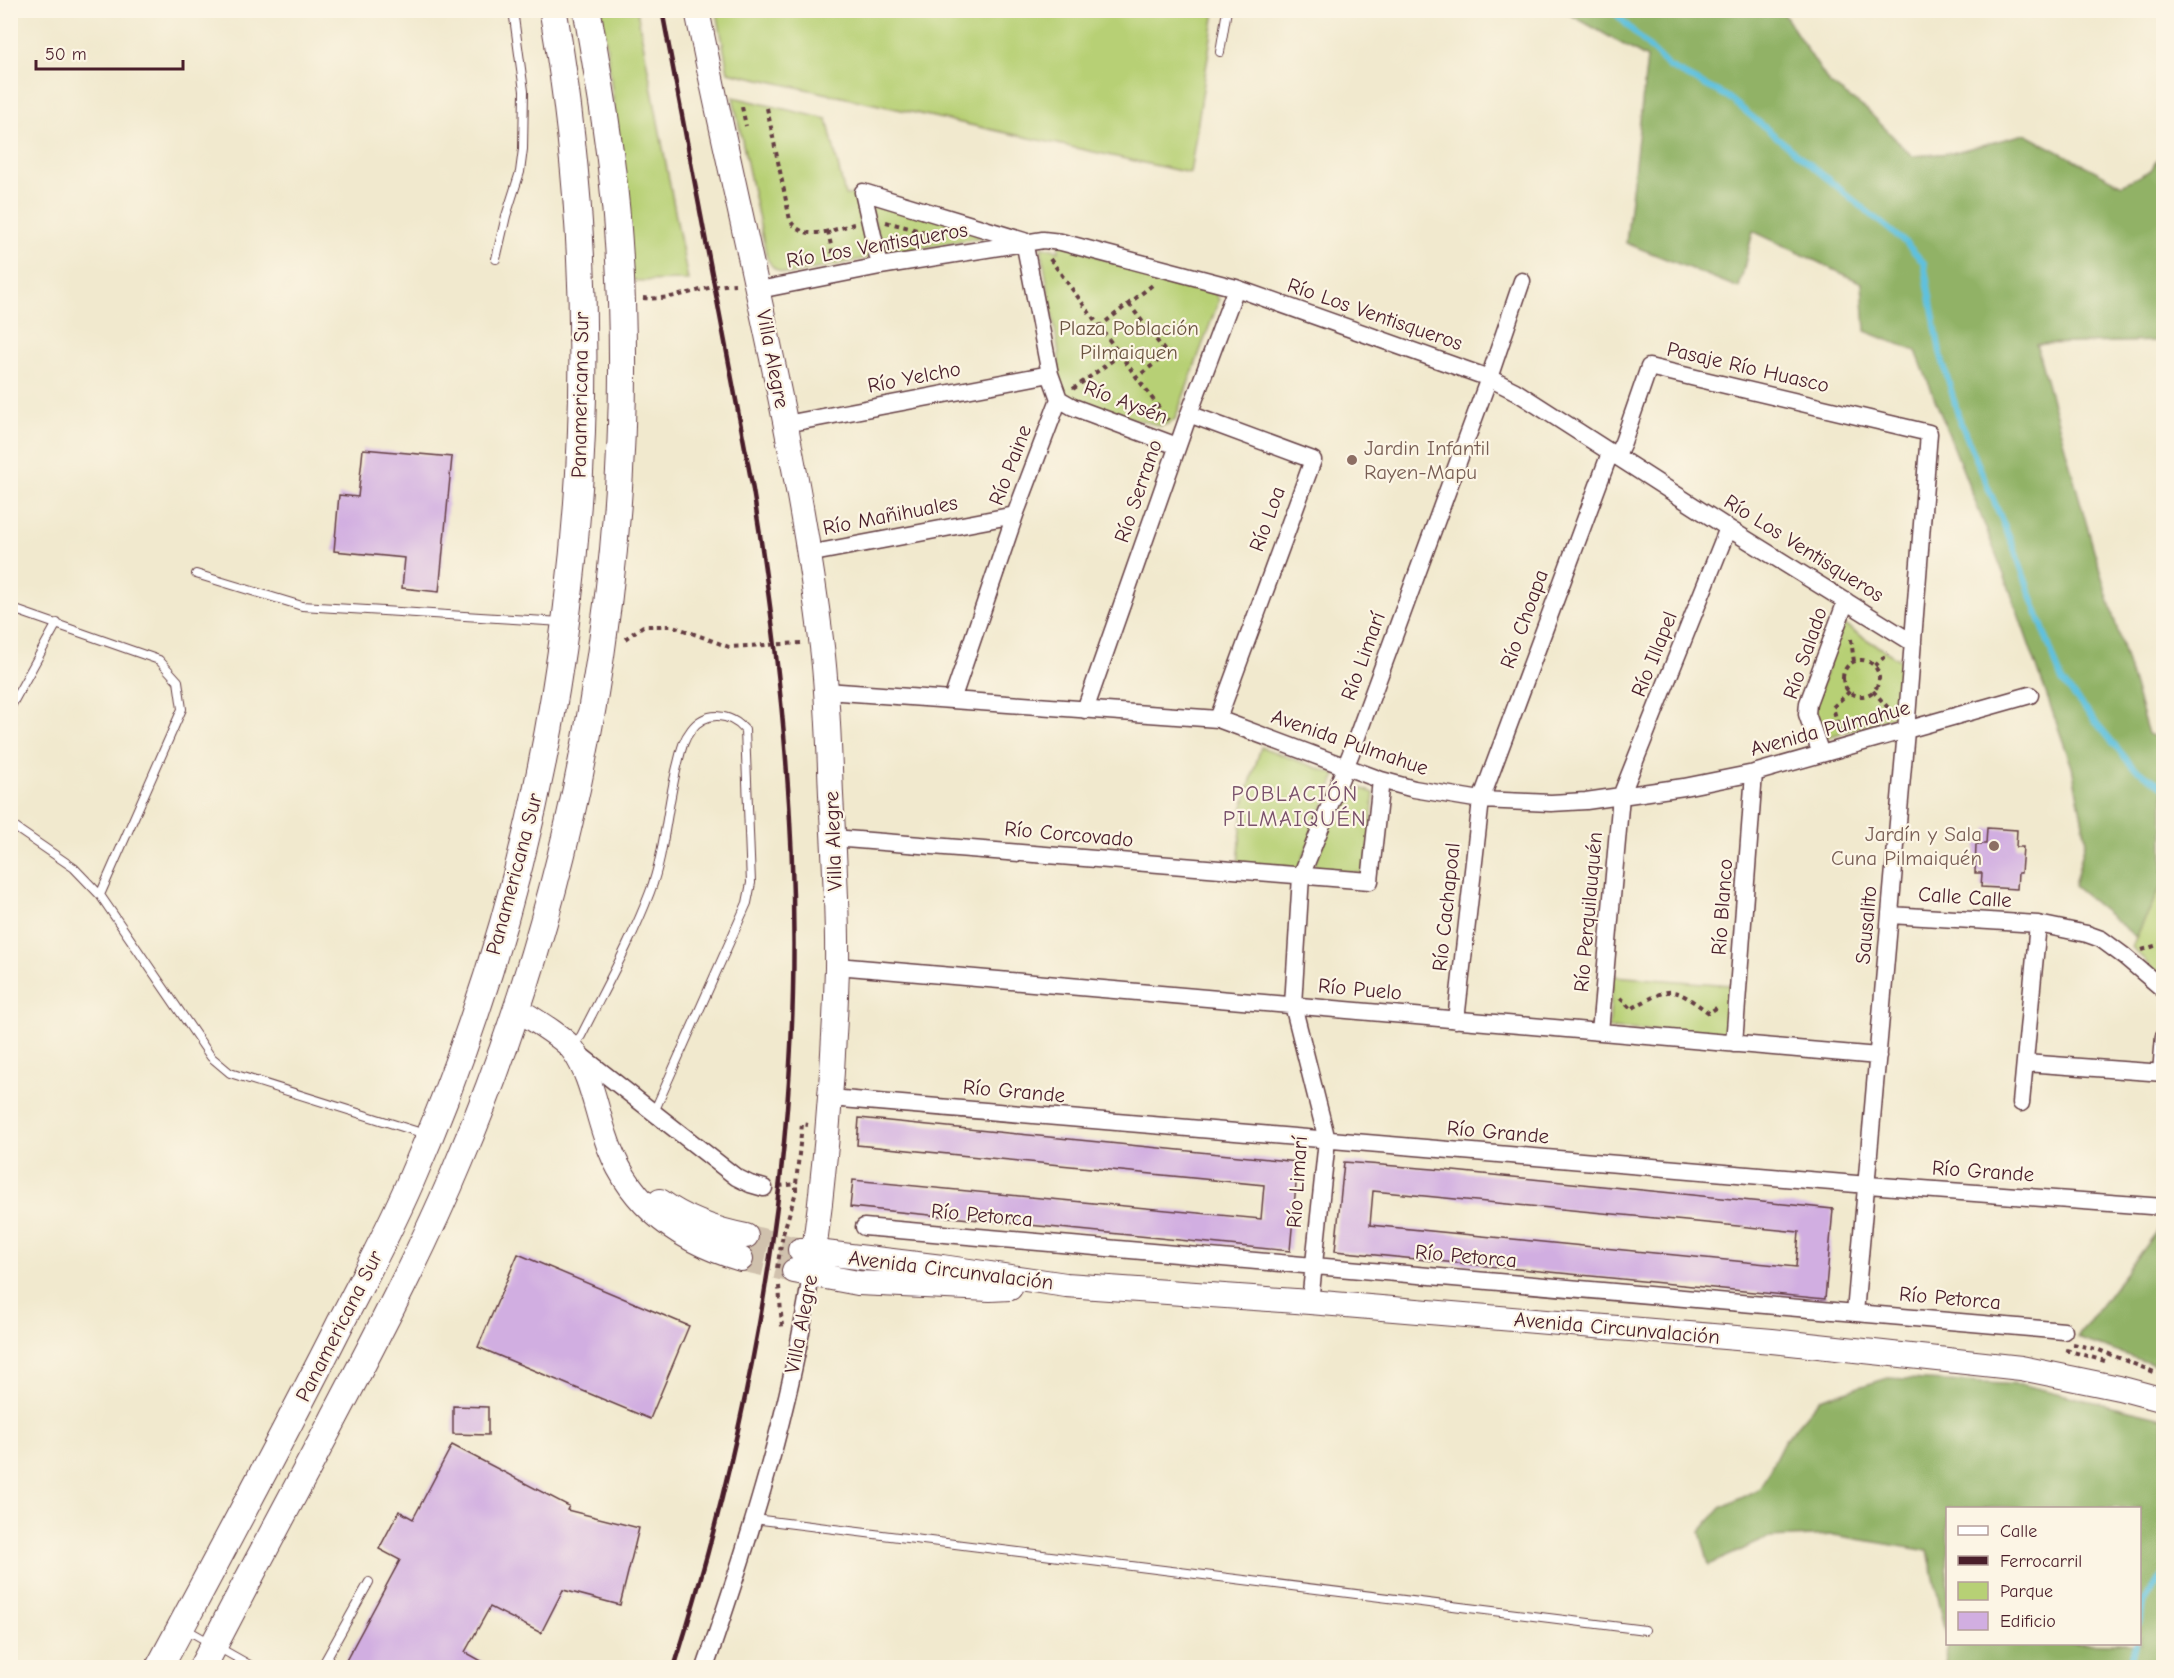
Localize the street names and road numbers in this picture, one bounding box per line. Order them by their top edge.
street label: Río Los Ventisqueros [784,217,970,273]
street label: Río Los Ventisqueros [1284,273,1466,355]
street label: Villa Alegre [752,308,794,410]
street label: Panamericana Sur [567,311,593,478]
street label: Pasaje Río Huasco [1665,337,1831,397]
street label: Río Yelcho [865,356,963,398]
street label: Río Aysén [1081,375,1171,429]
street label: Río Paine [984,421,1036,509]
street label: Río Serrano [1109,436,1167,546]
street label: Río Loa [1244,483,1290,555]
street label: Río Los Ventisqueros [1720,489,1888,607]
street label: Río Mañihuales [821,490,959,540]
street label: Río Choapa [1495,566,1553,672]
street label: Río Salado [1778,604,1832,702]
street label: Río Limarí [1336,608,1390,703]
street label: Río Illapel [1626,608,1682,700]
street label: Avenida Pulmahue [1748,695,1912,761]
street label: Avenida Pulmahue [1268,704,1432,780]
street label: Panamericana Sur [481,790,547,957]
street label: Villa Alegre [819,791,847,891]
street label: Río Corcovado [1003,816,1135,852]
street label: Río Perquilauquén [1569,831,1607,993]
street label: Río Cachapoal [1427,842,1465,972]
street label: Río Blanco [1707,858,1737,956]
street label: Calle Calle [1917,882,2013,912]
street label: Sausalito [1851,885,1881,965]
street label: Río Puelo [1317,973,1403,1005]
street label: Río Grande [962,1075,1066,1107]
street label: Río Grande [1446,1116,1550,1148]
street label: Río Limarí [1282,1135,1312,1229]
street label: Río Grande [1931,1155,2035,1187]
street label: Río Petorca [930,1199,1034,1231]
street label: Río Petorca [1414,1240,1518,1272]
street label: Panamericana Sur [291,1246,388,1406]
street label: Avenida Circunvalación [847,1246,1055,1294]
street label: Villa Alegre [780,1273,822,1375]
street label: Río Petorca [1898,1282,2002,1314]
street label: Avenida Circunvalación [1513,1307,1721,1349]

